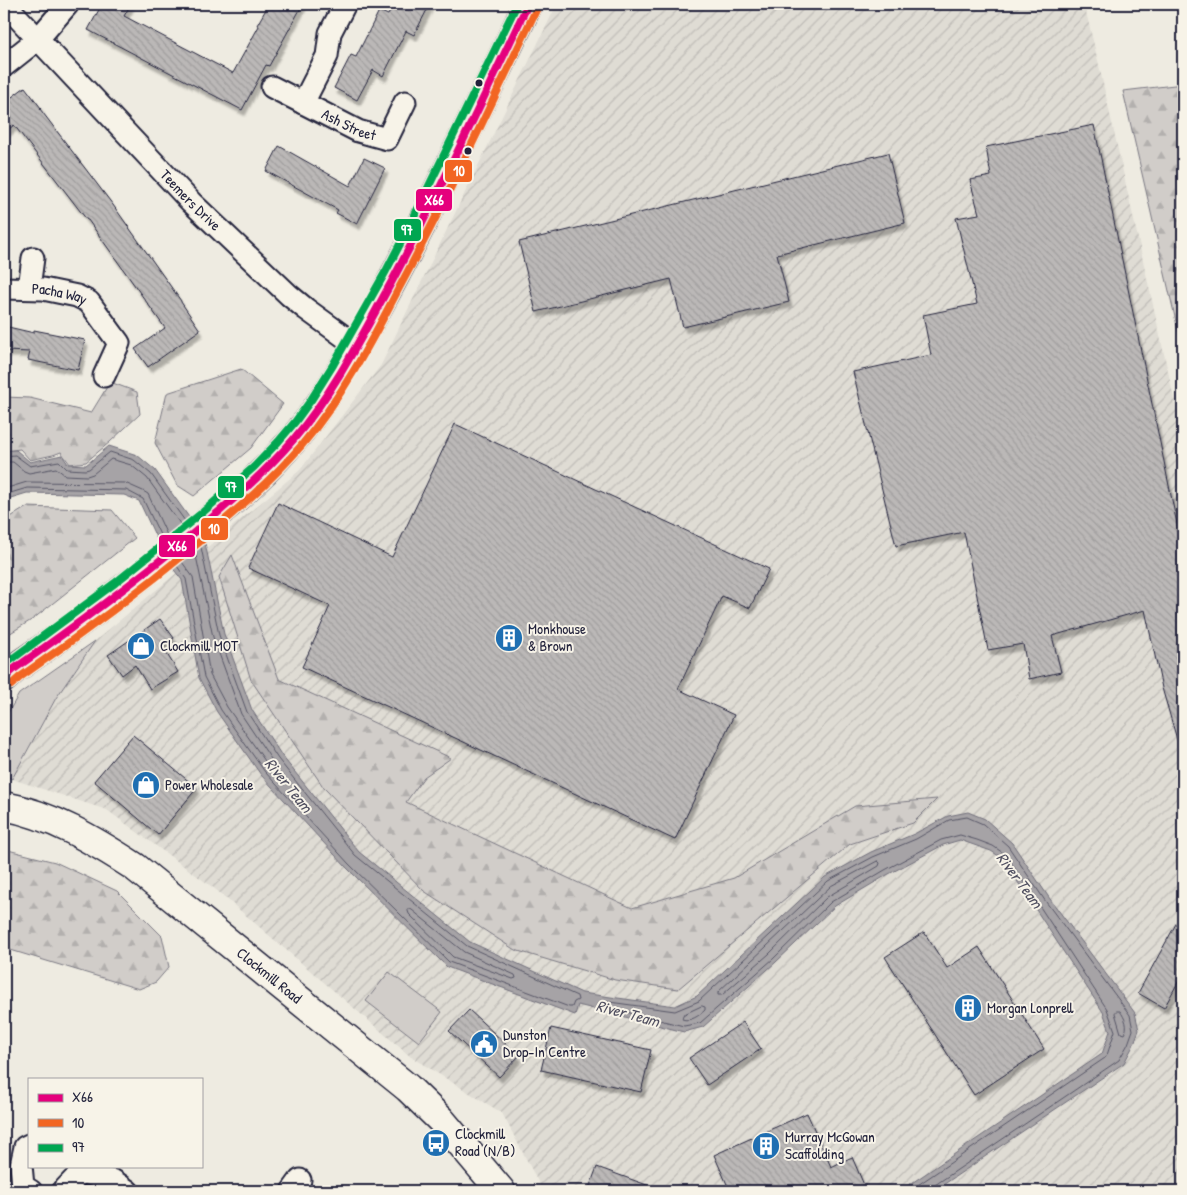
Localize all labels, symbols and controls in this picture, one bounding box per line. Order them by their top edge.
unlabelled marker [474,78,484,88]
street label: Ash Street [318,103,379,146]
unlabelled marker [463,146,473,156]
line badge: 10 [444,159,473,183]
text: 10 [453,161,465,180]
street label: Teemers Drive [156,165,226,235]
line badge: X66 [415,188,453,212]
text: X66 [424,190,444,209]
line badge: 97 [393,218,422,242]
text: 97 [401,220,413,239]
street label: Pacha Way [32,278,91,310]
line badge: 97 [217,475,245,499]
text: 97 [225,477,237,496]
line badge: 10 [200,517,229,541]
text: 10 [208,519,220,538]
line badge: X66 [158,534,196,558]
text: X66 [167,536,187,555]
place label: Monkhouse & Brown [528,618,586,656]
building icon: Monkhouse & Brown [494,623,524,653]
shop icon: Clockmill MOT [126,631,156,661]
place label: Clockmill MOT [160,635,239,656]
water label: River Team [260,753,319,818]
shop icon: Power Wholesale [131,770,161,800]
place label: Power Wholesale [165,774,254,795]
water label: River Team [992,848,1049,913]
street label: Clockmill Road [232,942,307,1008]
building icon: Morgan Lonprell [953,993,983,1023]
water label: River Team [594,994,663,1032]
place label: Morgan Lonprell [987,997,1074,1018]
place label: Dunston Drop-In Centre [503,1024,586,1062]
public building icon: Dunston Drop-In Centre [469,1029,499,1059]
legend [28,1078,202,1168]
text: X66 [72,1086,93,1107]
text: 10 [72,1112,84,1133]
place label: Clockmill Road (N/B) [455,1123,515,1161]
place label: Murray McGowan Scaffolding [785,1126,875,1164]
bus stop icon: Clockmill Road (N/B) [421,1128,451,1158]
building icon: Murray McGowan Scaffolding [751,1131,781,1161]
text: 97 [72,1136,85,1157]

